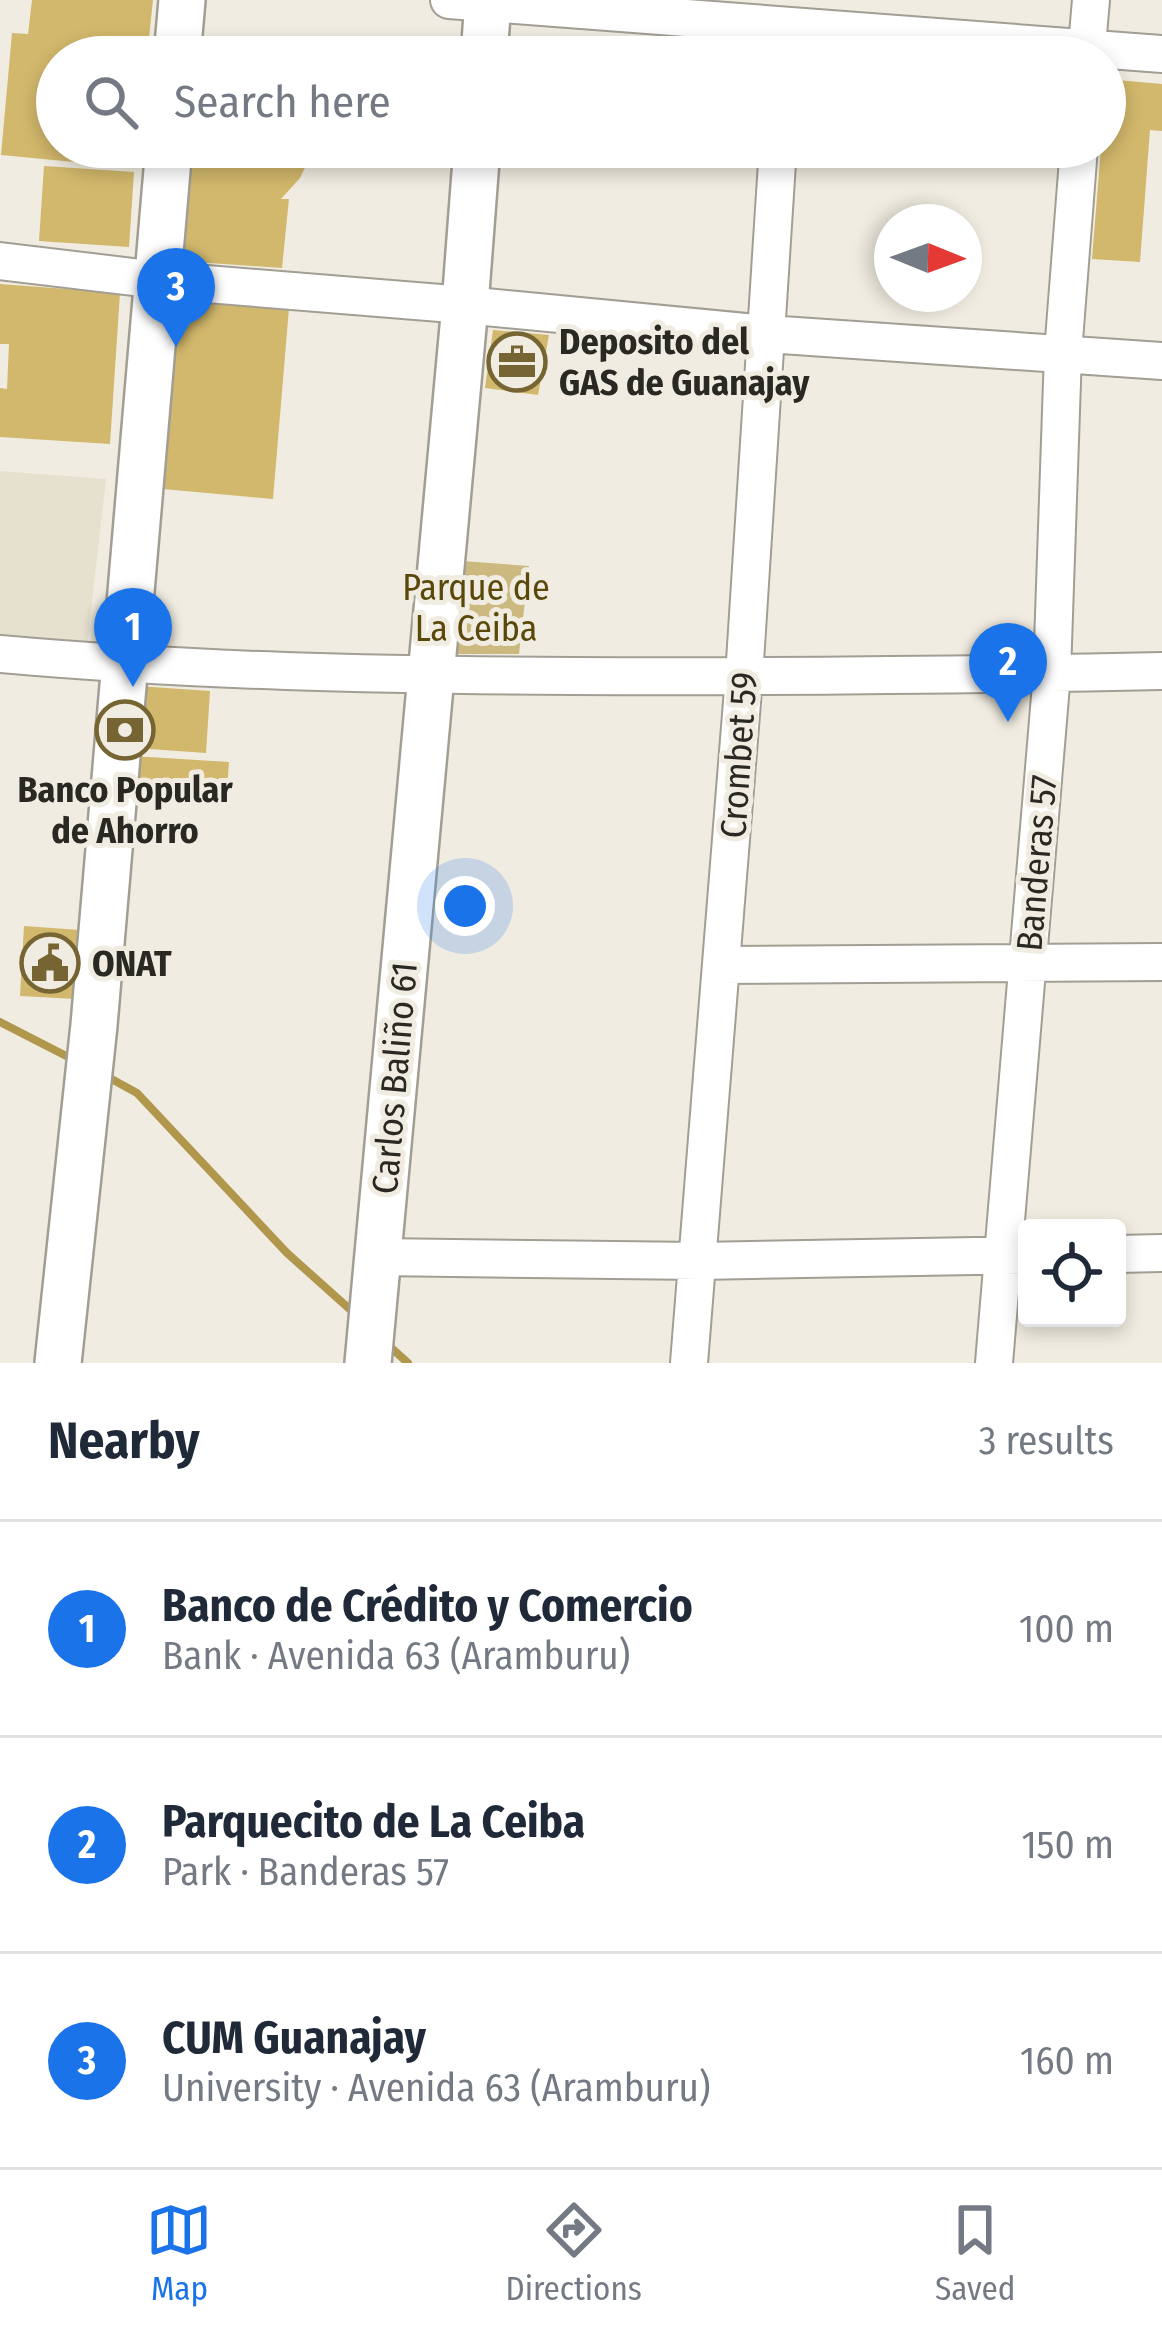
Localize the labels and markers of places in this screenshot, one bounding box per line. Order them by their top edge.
pin: 3 [137,248,215,347]
place label: Deposito del GAS de Guanajay [559,320,810,405]
office icon: Deposito del GAS de Guanajay [486,331,548,393]
pin: 1 [94,588,172,687]
pin: 2 [969,623,1047,722]
bank icon: Banco Popular de Ahorro [94,699,156,761]
place label: Banco Popular de Ahorro [17,768,233,853]
public building icon: ONAT [19,932,81,994]
place label: ONAT [92,942,172,986]

